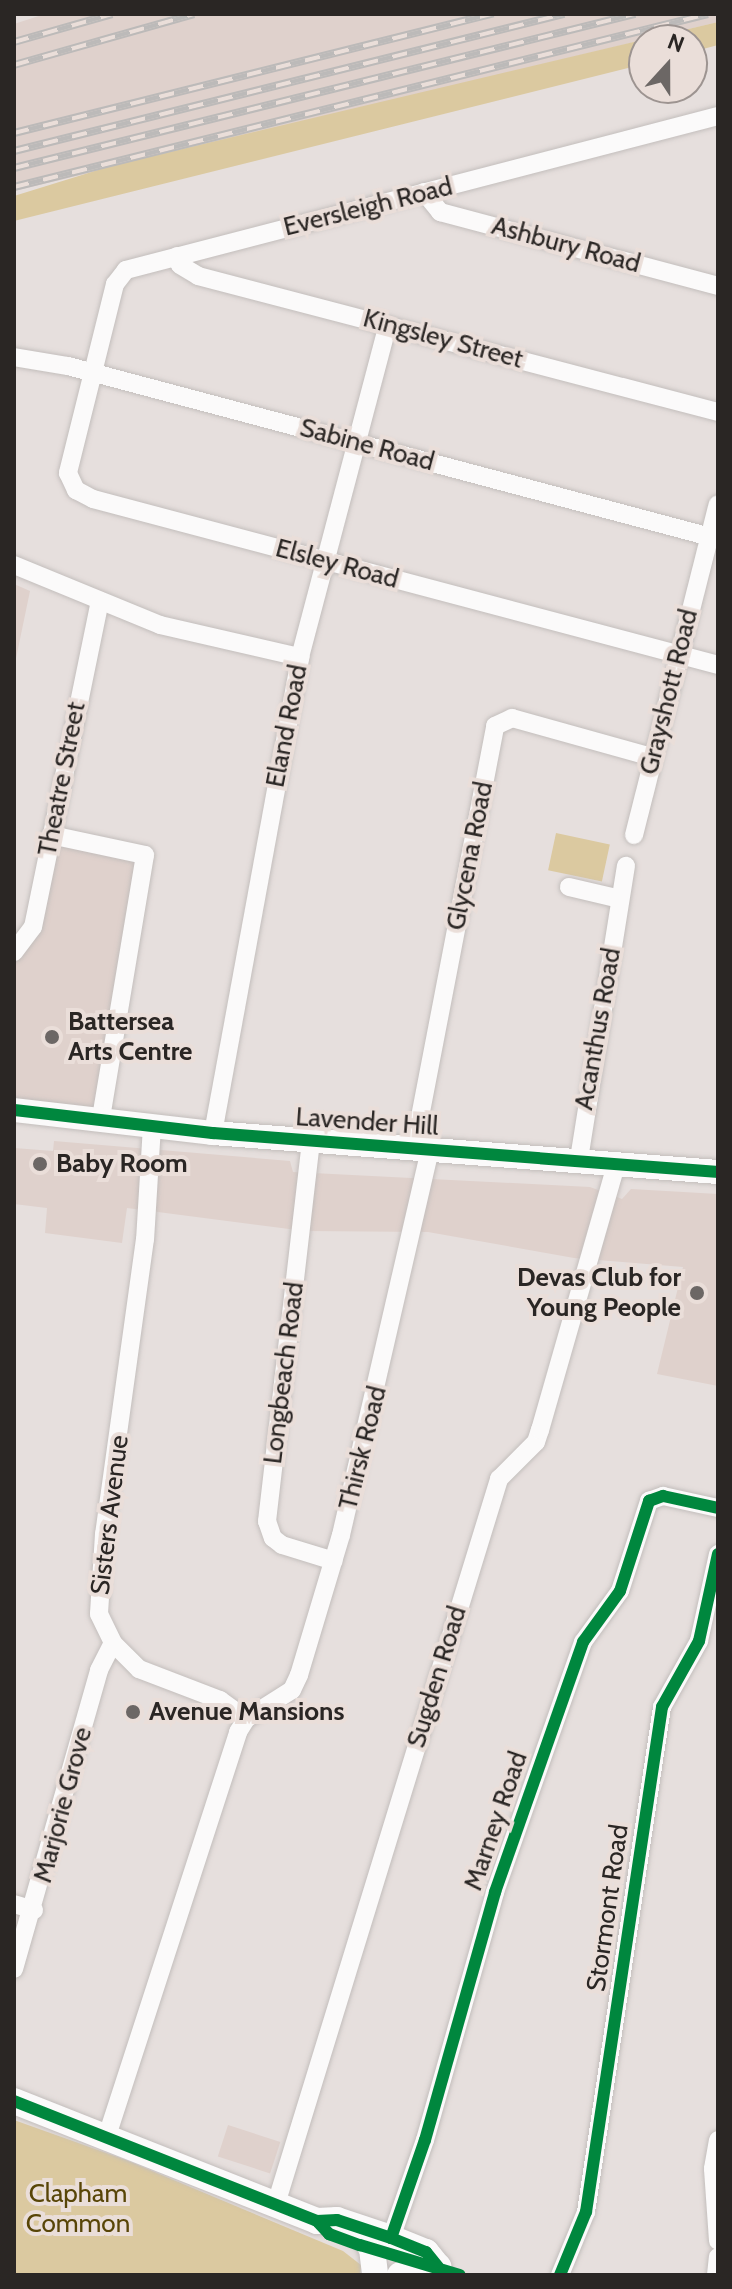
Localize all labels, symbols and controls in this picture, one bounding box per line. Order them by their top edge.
north arrow [628,24,708,104]
text: N [664,28,688,58]
street label: Eversleigh Road [280,171,456,243]
street label: Ashbury Road [488,210,644,280]
street label: Kingsley Street [360,303,526,375]
street label: Sabine Road [296,412,438,478]
street label: Elsley Road [272,533,402,595]
street label: Grayshott Road [633,606,705,778]
street label: Eland Road [260,662,314,790]
street label: Theatre Street [32,699,92,859]
street label: Glycena Road [440,779,500,933]
street label: Acanthus Road [568,946,628,1112]
place label: Battersea Arts Centre [68,1006,192,1068]
marker: Battersea Arts Centre [43,1028,61,1046]
street label: Lavender Hill [295,1101,439,1143]
place label: Baby Room [56,1148,188,1180]
marker: Baby Room [31,1155,49,1173]
place label: Devas Club for Young People [517,1262,681,1324]
street label: Longbeach Road [257,1280,311,1466]
marker: Devas Club for Young People [688,1284,706,1302]
street label: Thirsk Road [333,1383,393,1513]
street label: Sisters Avenue [85,1433,135,1597]
street label: Sugden Road [401,1603,473,1751]
place label: Avenue Mansions [149,1696,344,1728]
marker: Avenue Mansions [124,1703,142,1721]
street label: Marjorie Grove [27,1724,99,1886]
street label: Marney Road [458,1747,534,1895]
street label: Stormont Road [581,1822,635,1994]
park label: Clapham Common [26,2178,130,2240]

